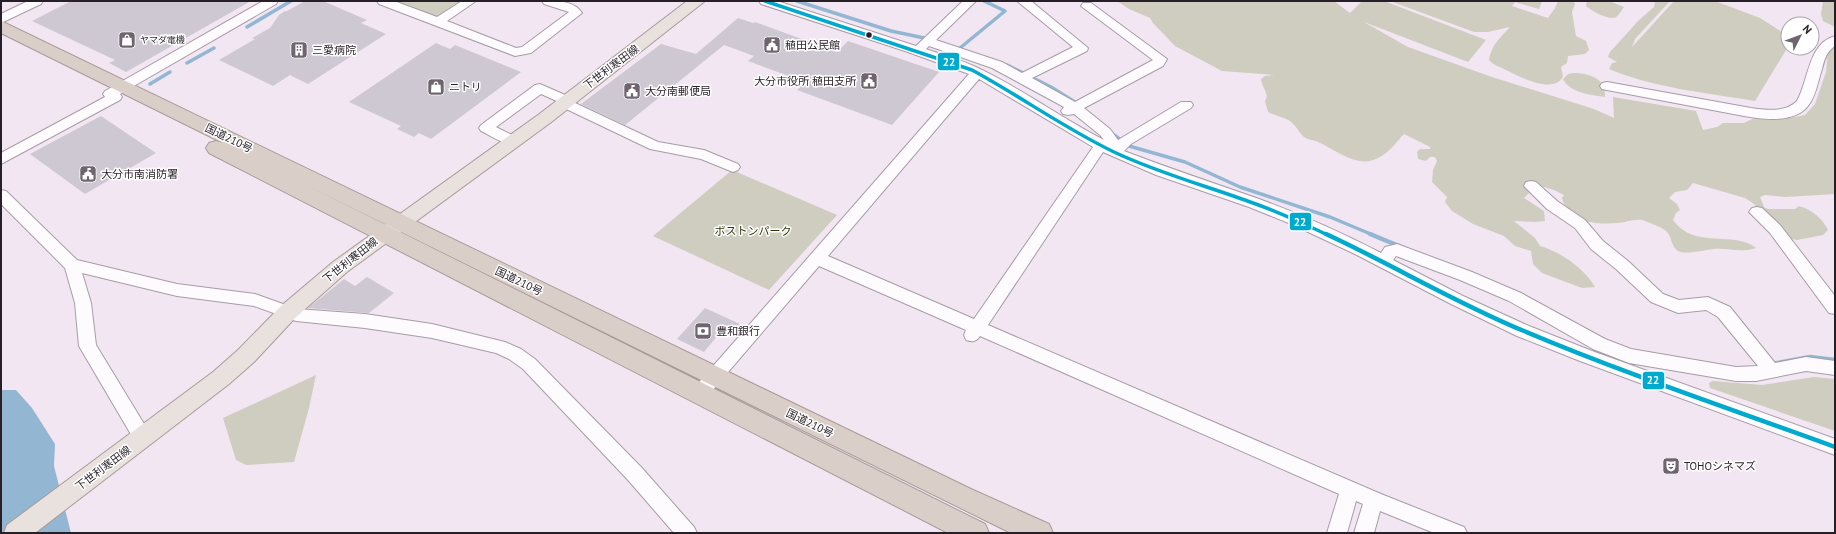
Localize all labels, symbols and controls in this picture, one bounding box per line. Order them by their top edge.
north arrow [1780,16,1820,56]
text: N [1800,22,1815,37]
shop icon: ヤマダ電機 [117,30,137,50]
unlabelled marker [864,30,874,40]
place label: ヤマダ電機 [140,34,185,45]
public building icon: 稙田公民館 [762,35,782,55]
place label: 稙田公民館 [785,38,840,52]
building icon: 三愛病院 [289,40,309,60]
street label: 下世利寒田線 [580,42,642,92]
place label: 三愛病院 [312,43,356,57]
line badge: 22 [937,52,960,71]
text: 22 [943,55,955,69]
public building icon: 大分市役所 稙田支所 [859,71,879,91]
place label: 大分市役所 稙田支所 [754,74,857,88]
shop icon: ニトリ [426,77,446,97]
place label: ニトリ [449,80,482,94]
public building icon: 大分南郵便局 [622,81,642,101]
place label: 大分南郵便局 [645,84,711,98]
street label: 国道210号 [203,121,255,155]
public building icon: 大分市南消防署 [78,164,98,184]
place label: 大分市南消防署 [101,167,178,181]
line badge: 22 [1289,212,1312,231]
text: 22 [1294,215,1306,229]
park label: ボストンパーク [715,224,792,238]
street label: 下世利寒田線 [320,234,380,286]
street label: 国道210号 [493,264,545,298]
bank icon: 豊和銀行 [693,321,713,341]
place label: 豊和銀行 [716,324,760,338]
line badge: 22 [1642,371,1665,390]
text: 22 [1647,373,1659,387]
street label: 国道210号 [784,406,836,440]
street label: 下世利寒田線 [72,443,134,493]
theatre icon: TOHOシネマズ [1661,456,1681,476]
place label: TOHOシネマズ [1684,459,1756,473]

